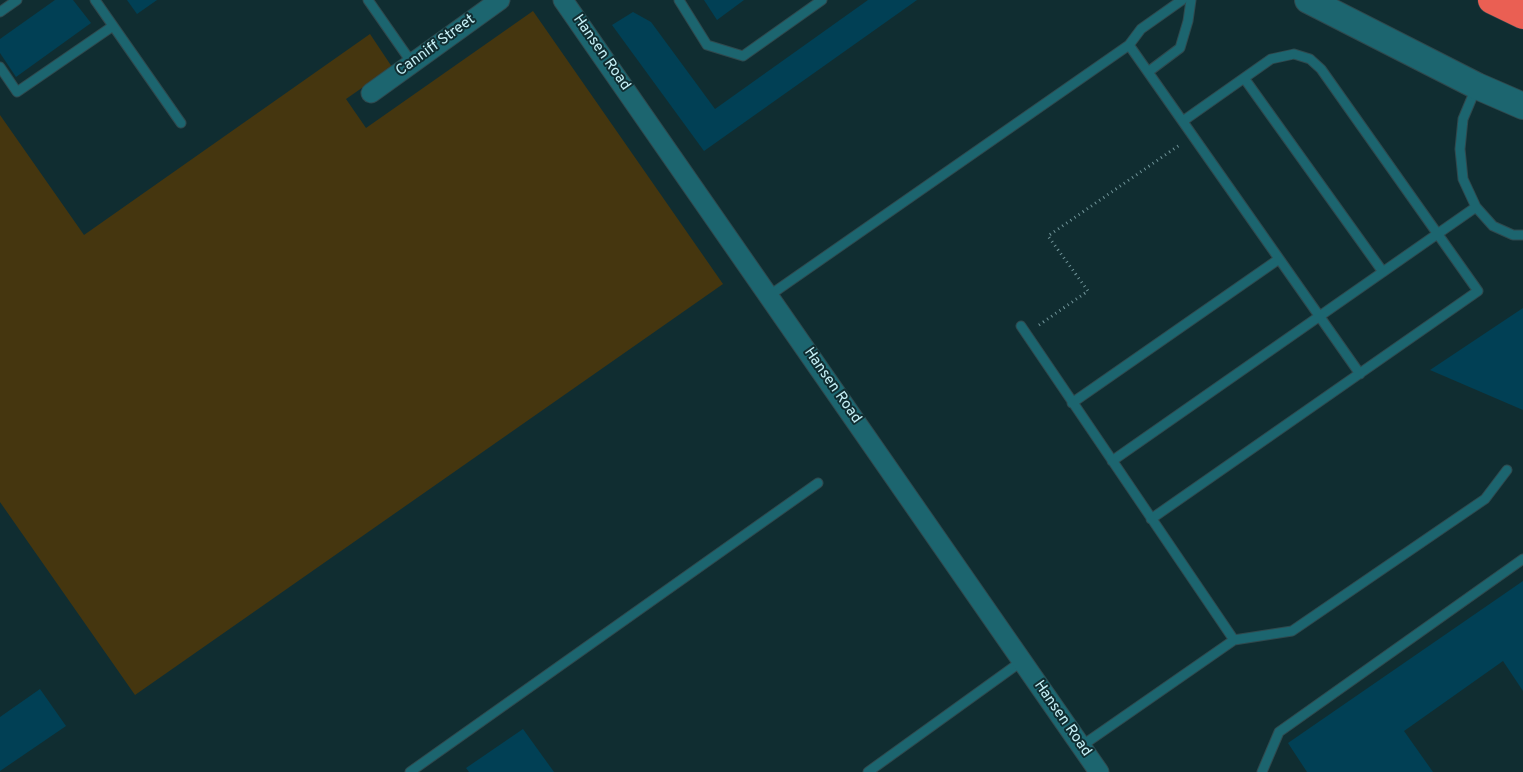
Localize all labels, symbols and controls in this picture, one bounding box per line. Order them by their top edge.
street label: Canniff Street [393,11,479,81]
street label: Hansen Road [568,12,634,94]
street label: Hansen Road [799,345,865,427]
street label: Hansen Road [1029,678,1095,760]

